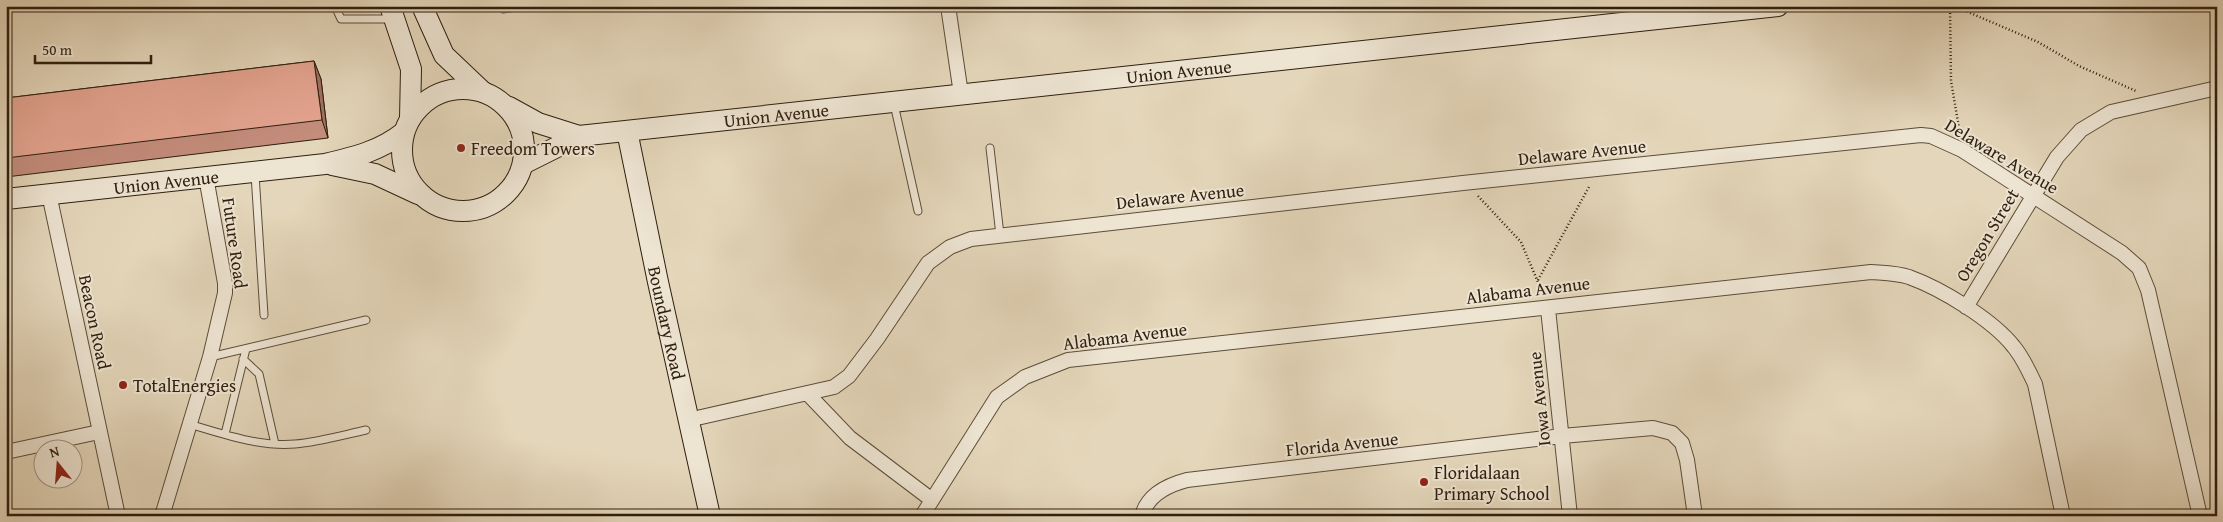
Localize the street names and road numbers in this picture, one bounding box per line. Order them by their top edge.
street label: Union Avenue [1125,52,1233,90]
street label: Union Avenue [722,95,830,134]
street label: Delaware Avenue [1940,111,2064,201]
street label: Delaware Avenue [1517,132,1647,172]
street label: Union Avenue [112,162,220,201]
street label: Delaware Avenue [1115,176,1245,216]
street label: Oregon Street [1949,183,2026,287]
street label: Future Road [215,196,255,291]
street label: Boundary Road [642,264,693,383]
street label: Alabama Avenue [1464,269,1592,311]
street label: Beacon Road [72,272,118,372]
street label: Alabama Avenue [1061,315,1189,357]
street label: Iowa Avenue [1521,350,1557,448]
street label: Florida Avenue [1284,425,1400,463]

